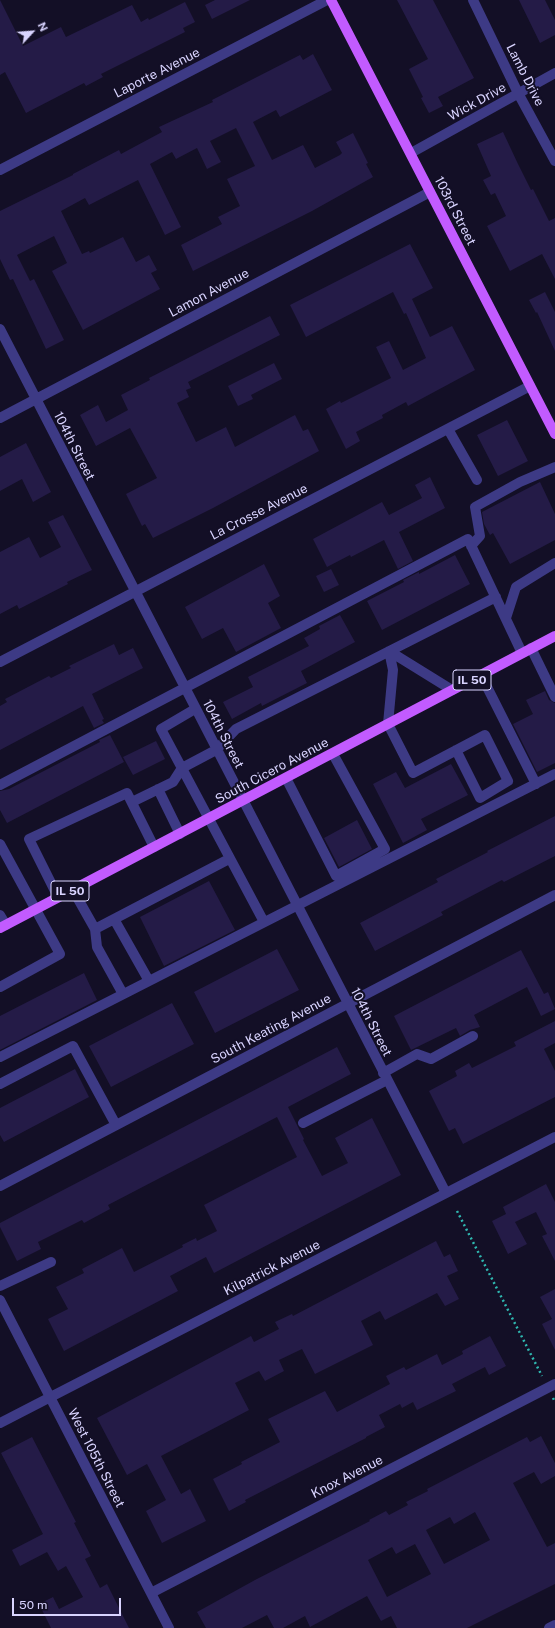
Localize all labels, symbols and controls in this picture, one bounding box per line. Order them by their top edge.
north arrow [12,12,52,52]
text: N [36,20,50,33]
street label: Lamb Drive [503,41,547,109]
street label: Laporte Avenue [111,45,203,101]
street label: Wick Drive [445,80,509,124]
street label: 103rd Street [431,174,479,248]
street label: Lamon Avenue [166,265,252,321]
street label: 104th Street [50,409,98,483]
street label: La Crosse Avenue [208,481,310,543]
road number: IL 50 [453,670,491,690]
street label: 104th Street [199,697,247,771]
street label: South Cicero Avenue [213,735,331,807]
road number: IL 50 [51,881,89,901]
street label: 104th Street [347,985,395,1059]
street label: South Keating Avenue [208,991,334,1067]
street label: Kilpatrick Avenue [221,1237,323,1299]
street label: West 105th Street [64,1406,128,1510]
street label: Knox Avenue [309,1452,385,1502]
scale bar [14,1590,123,1616]
text: 50 m [19,1598,47,1612]

